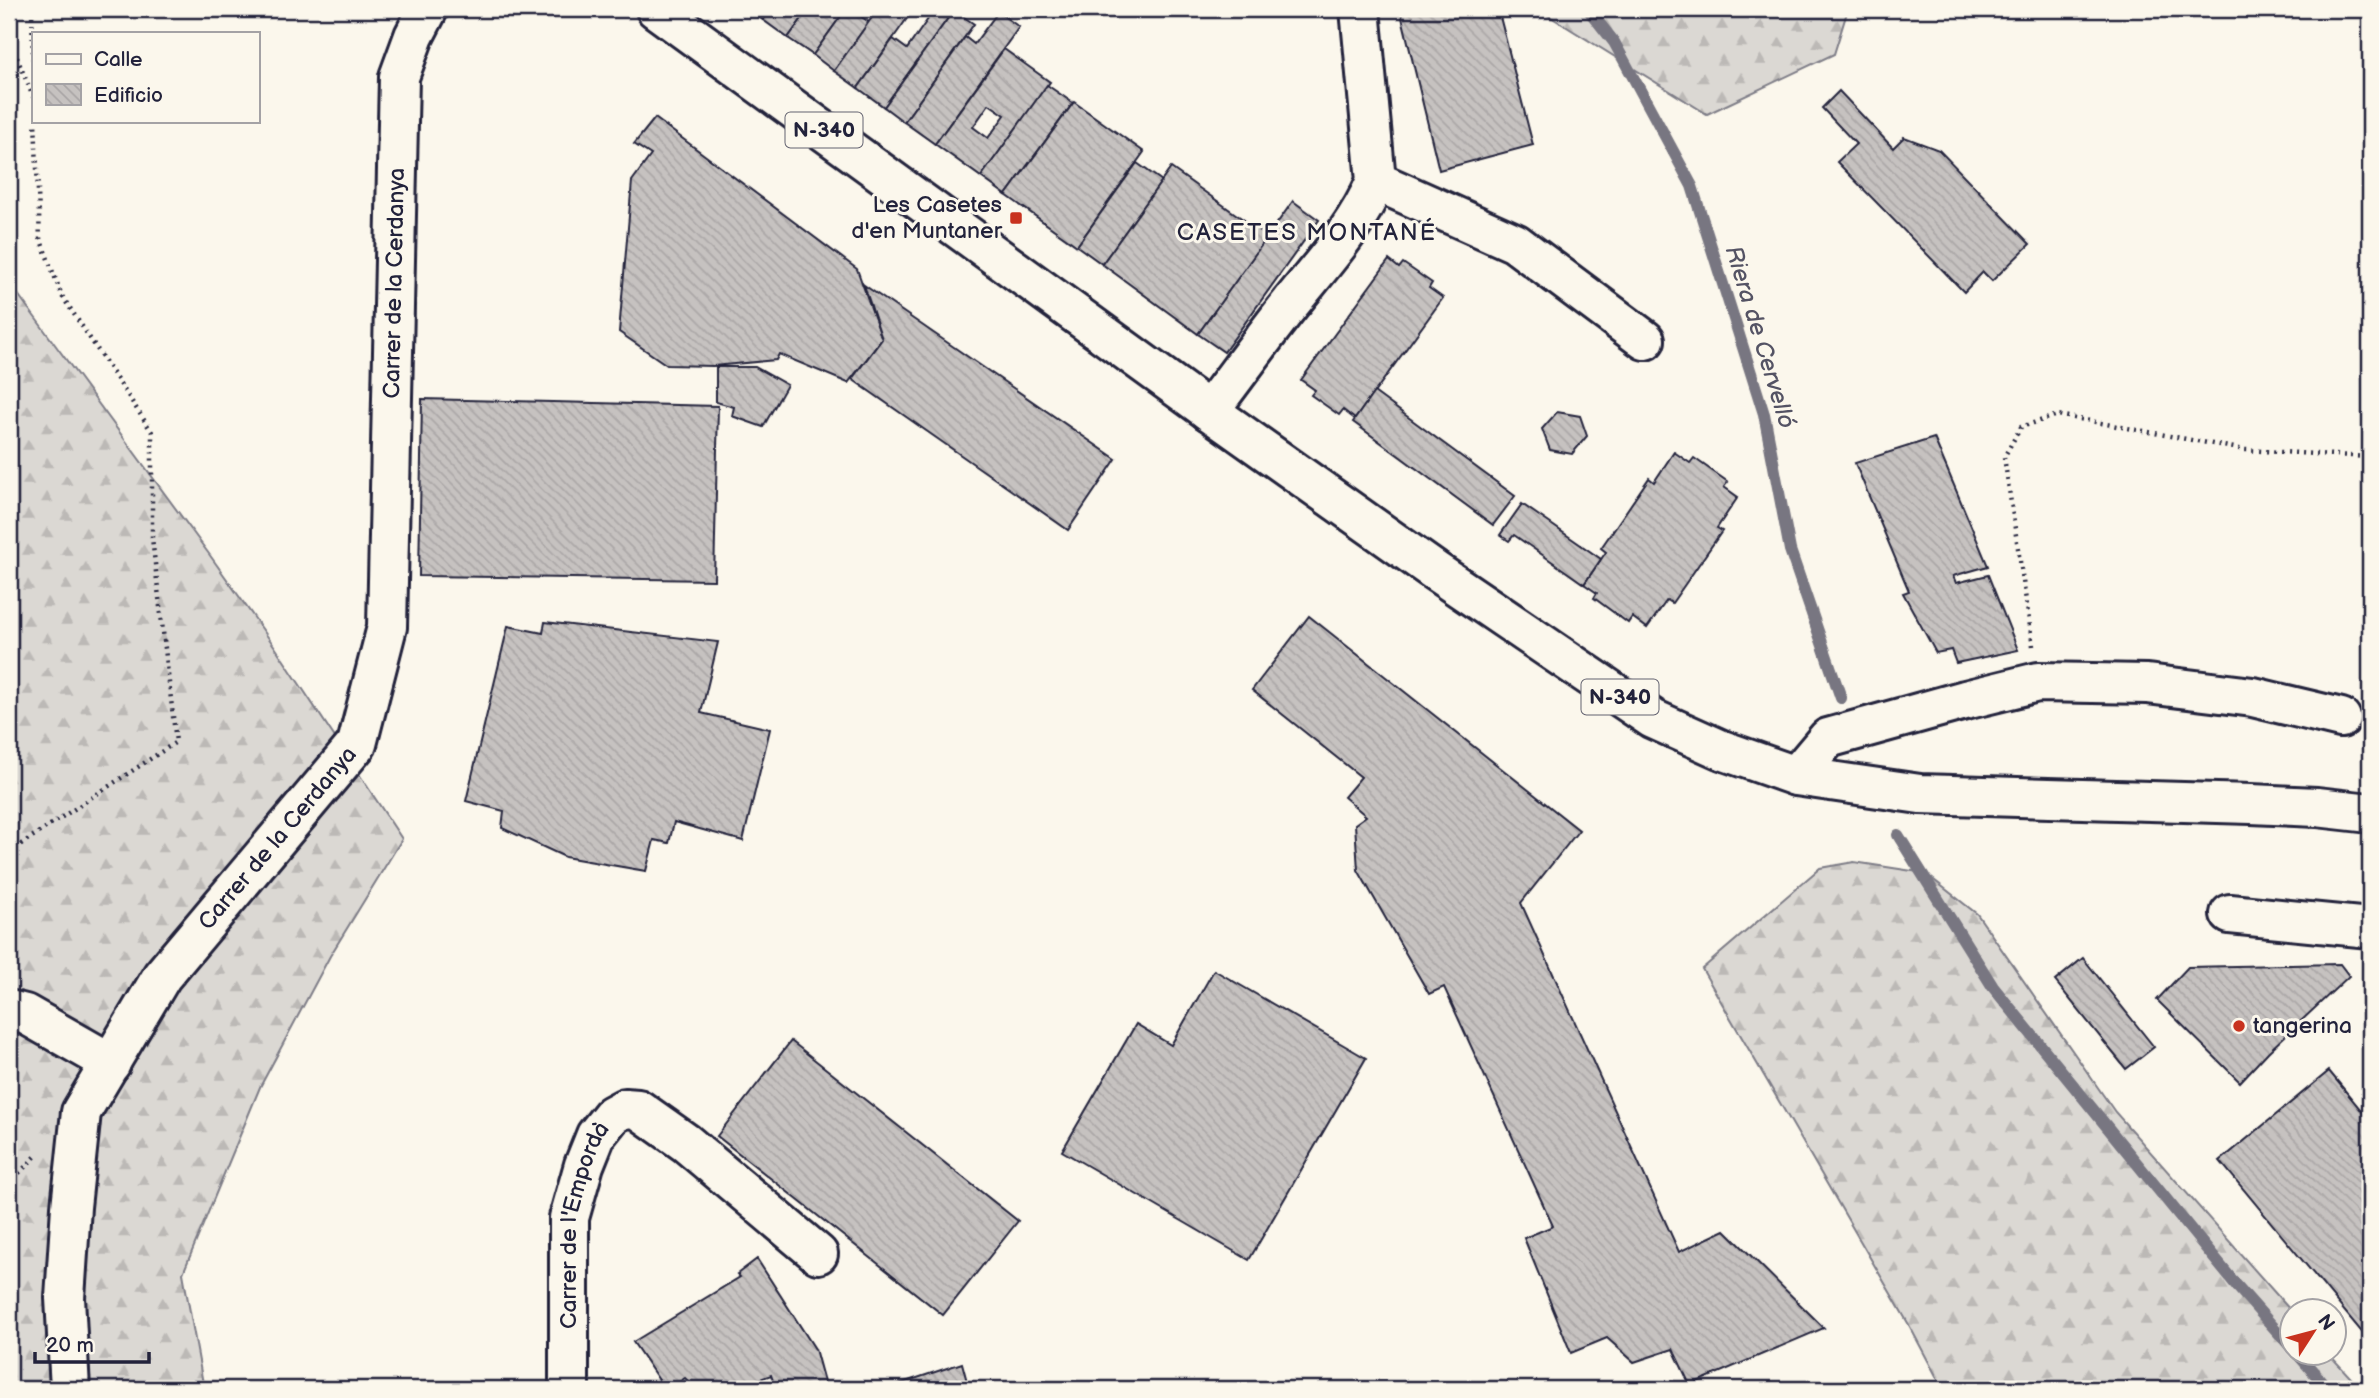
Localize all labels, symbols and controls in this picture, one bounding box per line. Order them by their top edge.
legend [32,32,259,122]
text: Calle [94,47,143,72]
text: Edificio [94,83,163,108]
road number: N-340 [786,113,862,148]
street label: Carrer de la Cerdanya [378,167,411,399]
place label: Les Casetes d'en Muntaner [851,191,1003,245]
marker: Les Casetes d'en Muntaner [1008,210,1024,226]
district label: CASETES MONTANÉ [1177,217,1437,247]
water label: Riera de Cervelló [1718,242,1802,432]
road number: N-340 [1582,680,1658,714]
street label: Carrer de la Cerdanya [193,741,363,936]
place label: tangerina [2253,1012,2352,1040]
marker: tangerina [2231,1018,2247,1034]
street label: Carrer de l'Empordà [555,1116,615,1329]
north arrow [2278,1296,2348,1366]
text: N [2312,1310,2339,1335]
scale bar [35,1321,149,1365]
text: 20 m [46,1333,94,1358]

